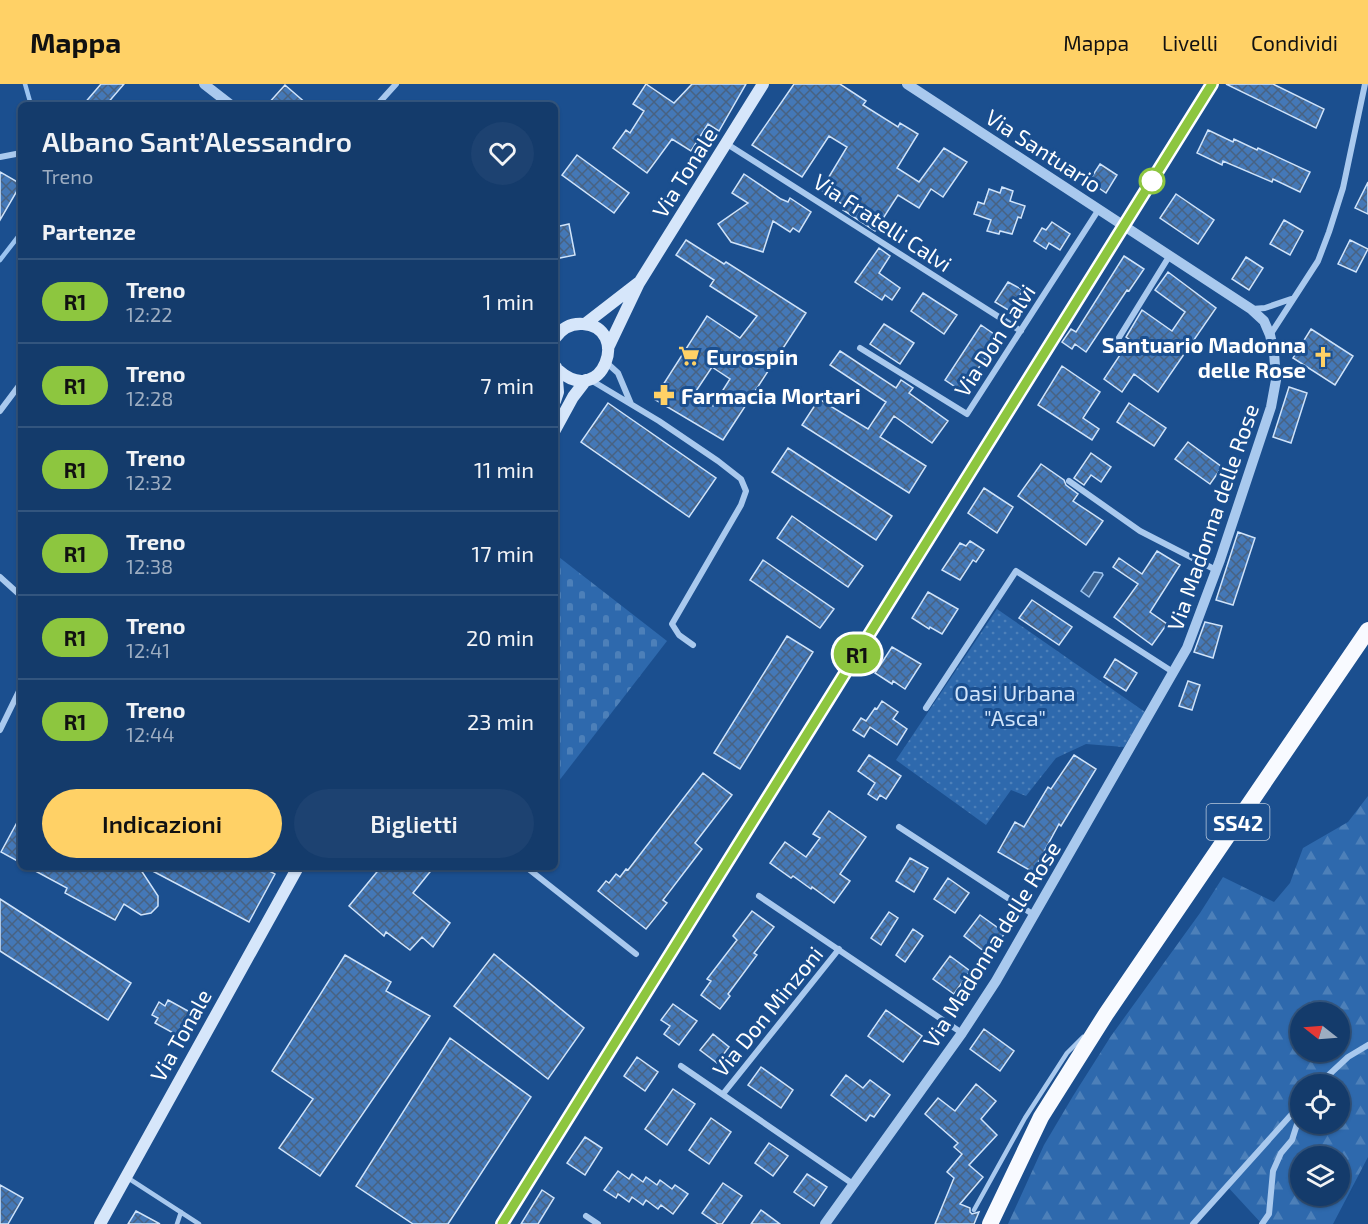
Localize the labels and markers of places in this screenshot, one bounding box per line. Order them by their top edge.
unlabelled marker [1139,168,1165,194]
place label: Santuario Madonna delle Rose [1102,331,1306,382]
place label: Eurospin [706,343,798,369]
supermarket icon: Eurospin [677,344,701,368]
church icon: Santuario Madonna delle Rose [1311,345,1335,369]
place label: Farmacia Mortari [681,382,861,408]
pharmacy icon: Farmacia Mortari [652,383,676,407]

